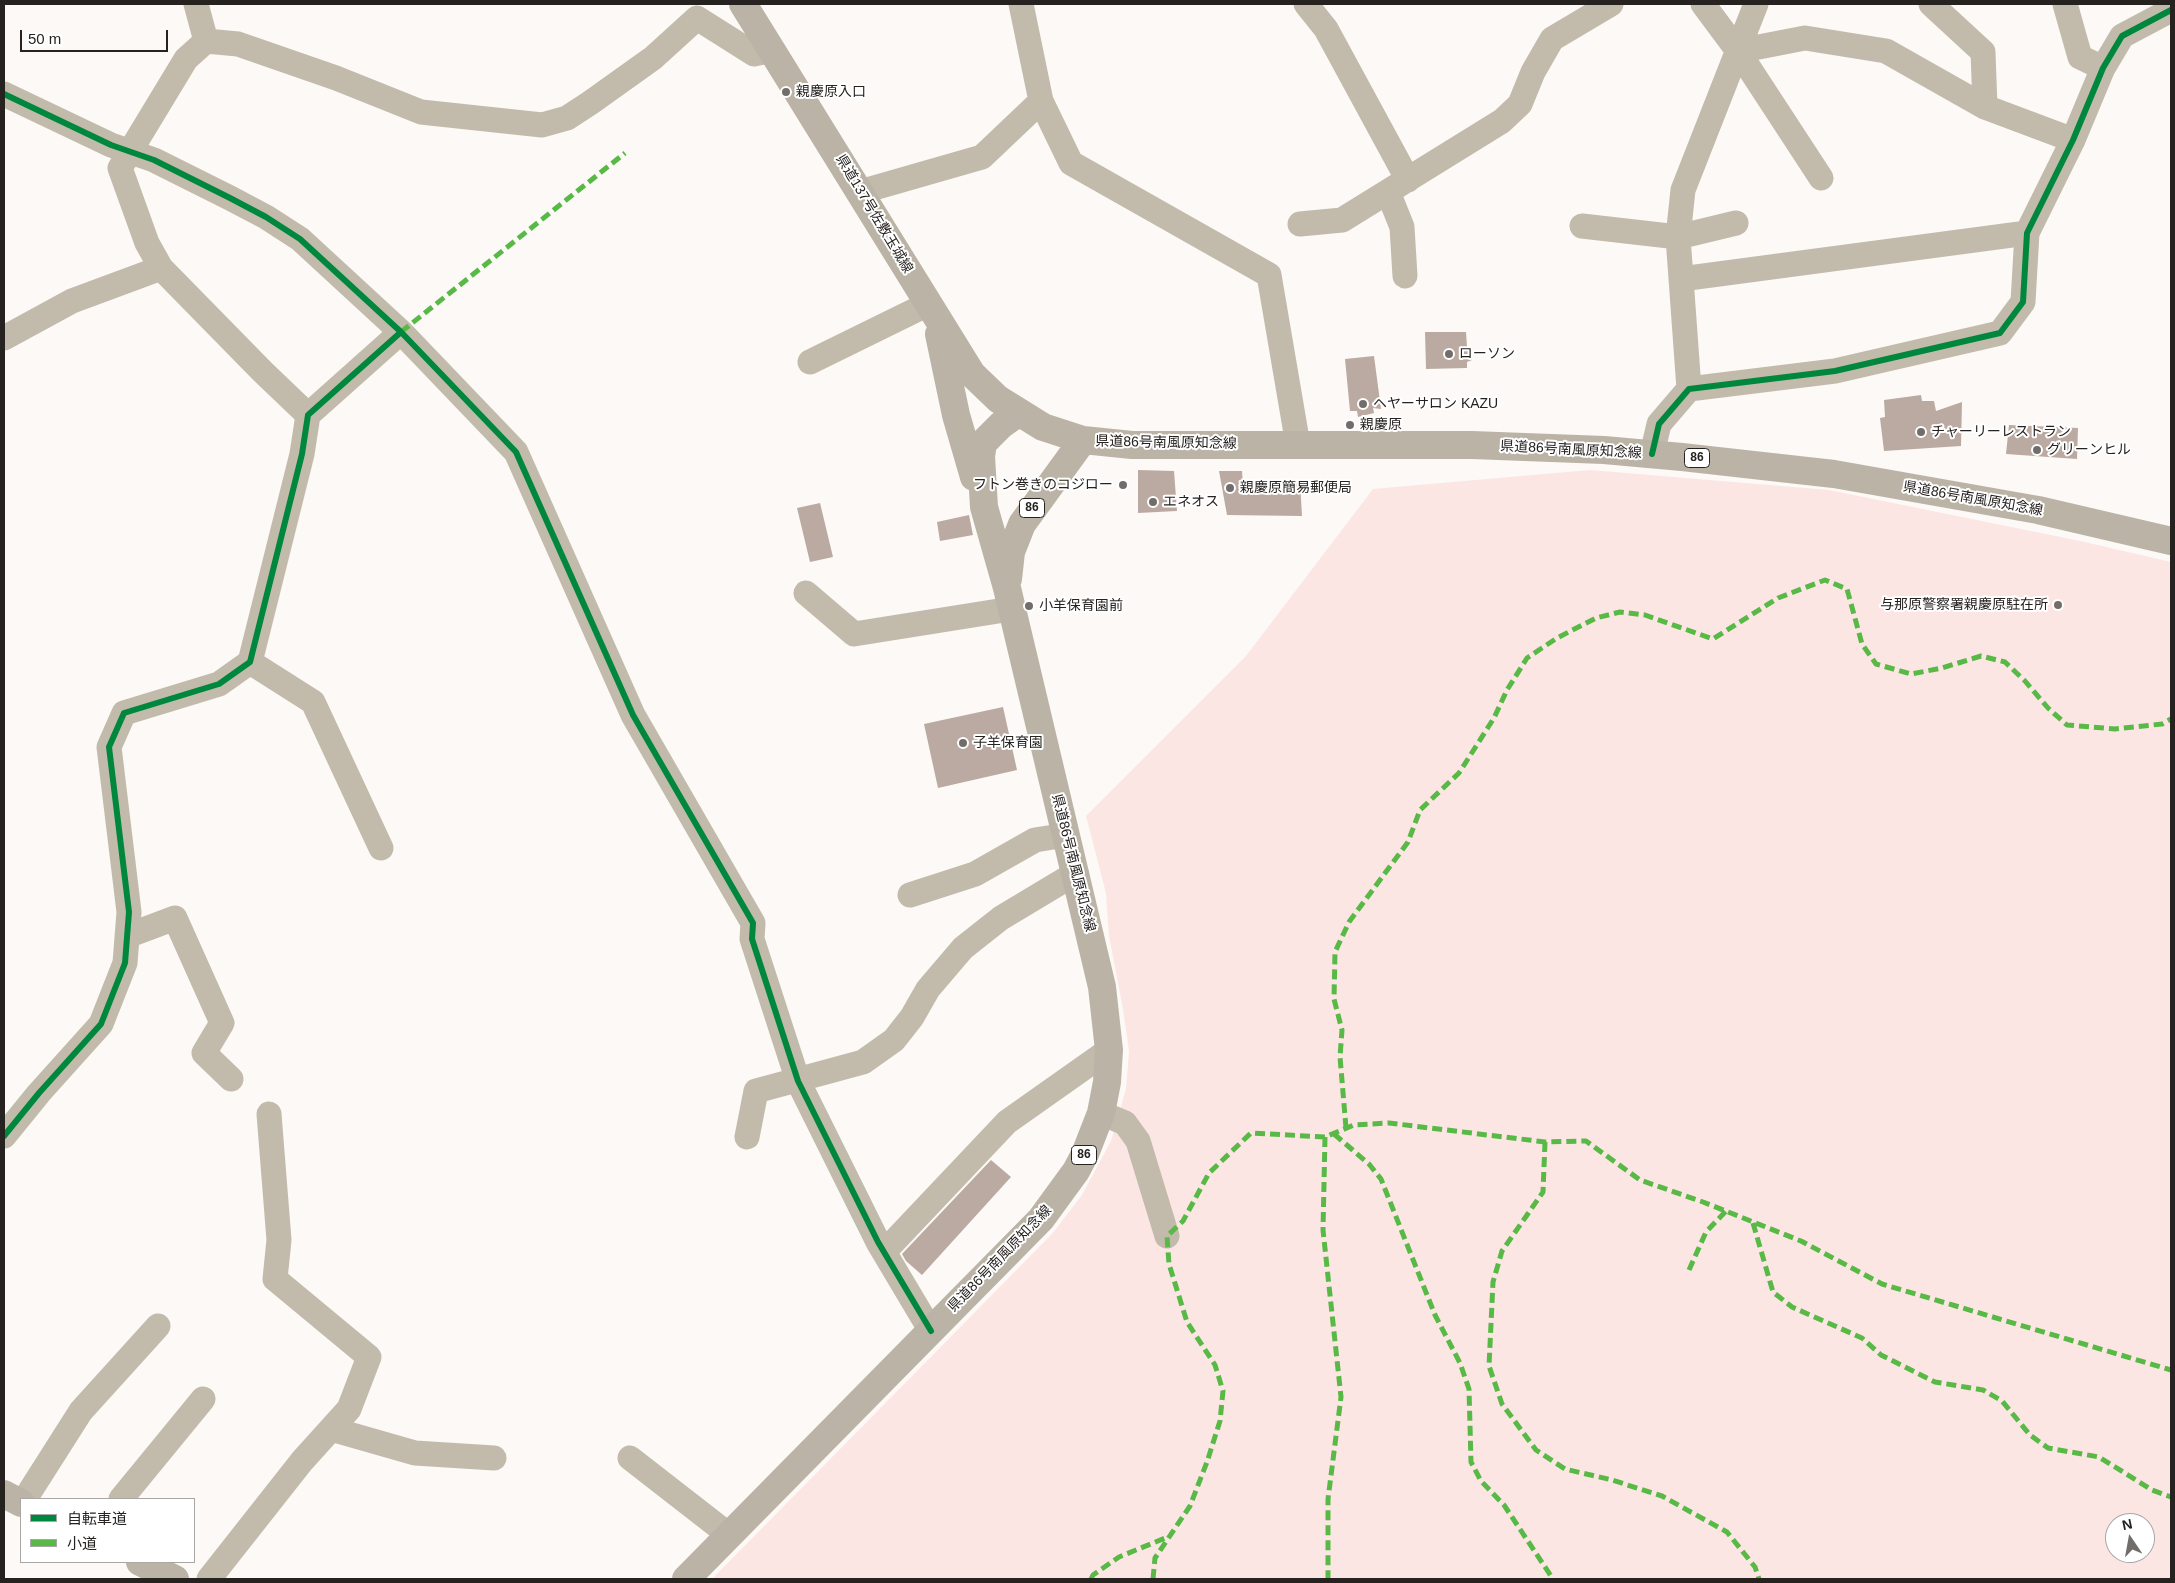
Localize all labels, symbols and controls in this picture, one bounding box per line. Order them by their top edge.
scale bar [22,20,170,52]
text: 50 m [28,30,61,47]
place label: 親慶原入口 [796,84,866,100]
marker: 親慶原入口 [780,86,792,98]
street label: 県道137号佐敷玉城線 [832,152,916,276]
place label: ローソン [1459,346,1515,362]
marker: ローソン [1443,348,1455,360]
place label: ヘヤーサロン KAZU [1373,396,1498,412]
marker: ヘヤーサロン KAZU [1357,398,1369,410]
place label: 親慶原 [1360,417,1402,433]
marker: 親慶原 [1344,419,1356,431]
place label: チャーリーレストラン [1931,424,2071,440]
marker: チャーリーレストラン [1915,426,1927,438]
street label: 県道86号南風原知念線 [1095,433,1237,453]
street label: 県道86号南風原知念線 [1500,438,1642,462]
place label: グリーンヒル [2047,442,2131,458]
marker: グリーンヒル [2031,444,2043,456]
road number: 86 [1684,448,1710,468]
place label: フトン巻きのコジロー [973,477,1113,493]
street label: 県道86号南風原知念線 [1902,478,2044,520]
marker: フトン巻きのコジロー [1117,479,1129,491]
place label: 親慶原簡易郵便局 [1240,480,1352,496]
marker: 親慶原簡易郵便局 [1224,482,1236,494]
place label: エネオス [1163,494,1219,510]
marker: エネオス [1147,496,1159,508]
road number: 86 [1020,498,1044,518]
place label: 与那原警察署親慶原駐在所 [1880,597,2048,613]
place label: 小羊保育園前 [1039,598,1123,614]
marker: 与那原警察署親慶原駐在所 [2052,599,2064,611]
marker: 小羊保育園前 [1023,600,1035,612]
place label: 子羊保育園 [973,735,1043,751]
marker: 子羊保育園 [957,737,969,749]
street label: 県道86号南風原知念線 [1048,792,1098,934]
road number: 86 [1072,1146,1096,1164]
street label: 県道86号南風原知念線 [945,1202,1055,1316]
legend [20,1498,195,1563]
text: 自転車道 [67,1510,127,1527]
north arrow [2105,1513,2155,1563]
text: N [2120,1515,2134,1533]
text: 小道 [67,1535,97,1552]

